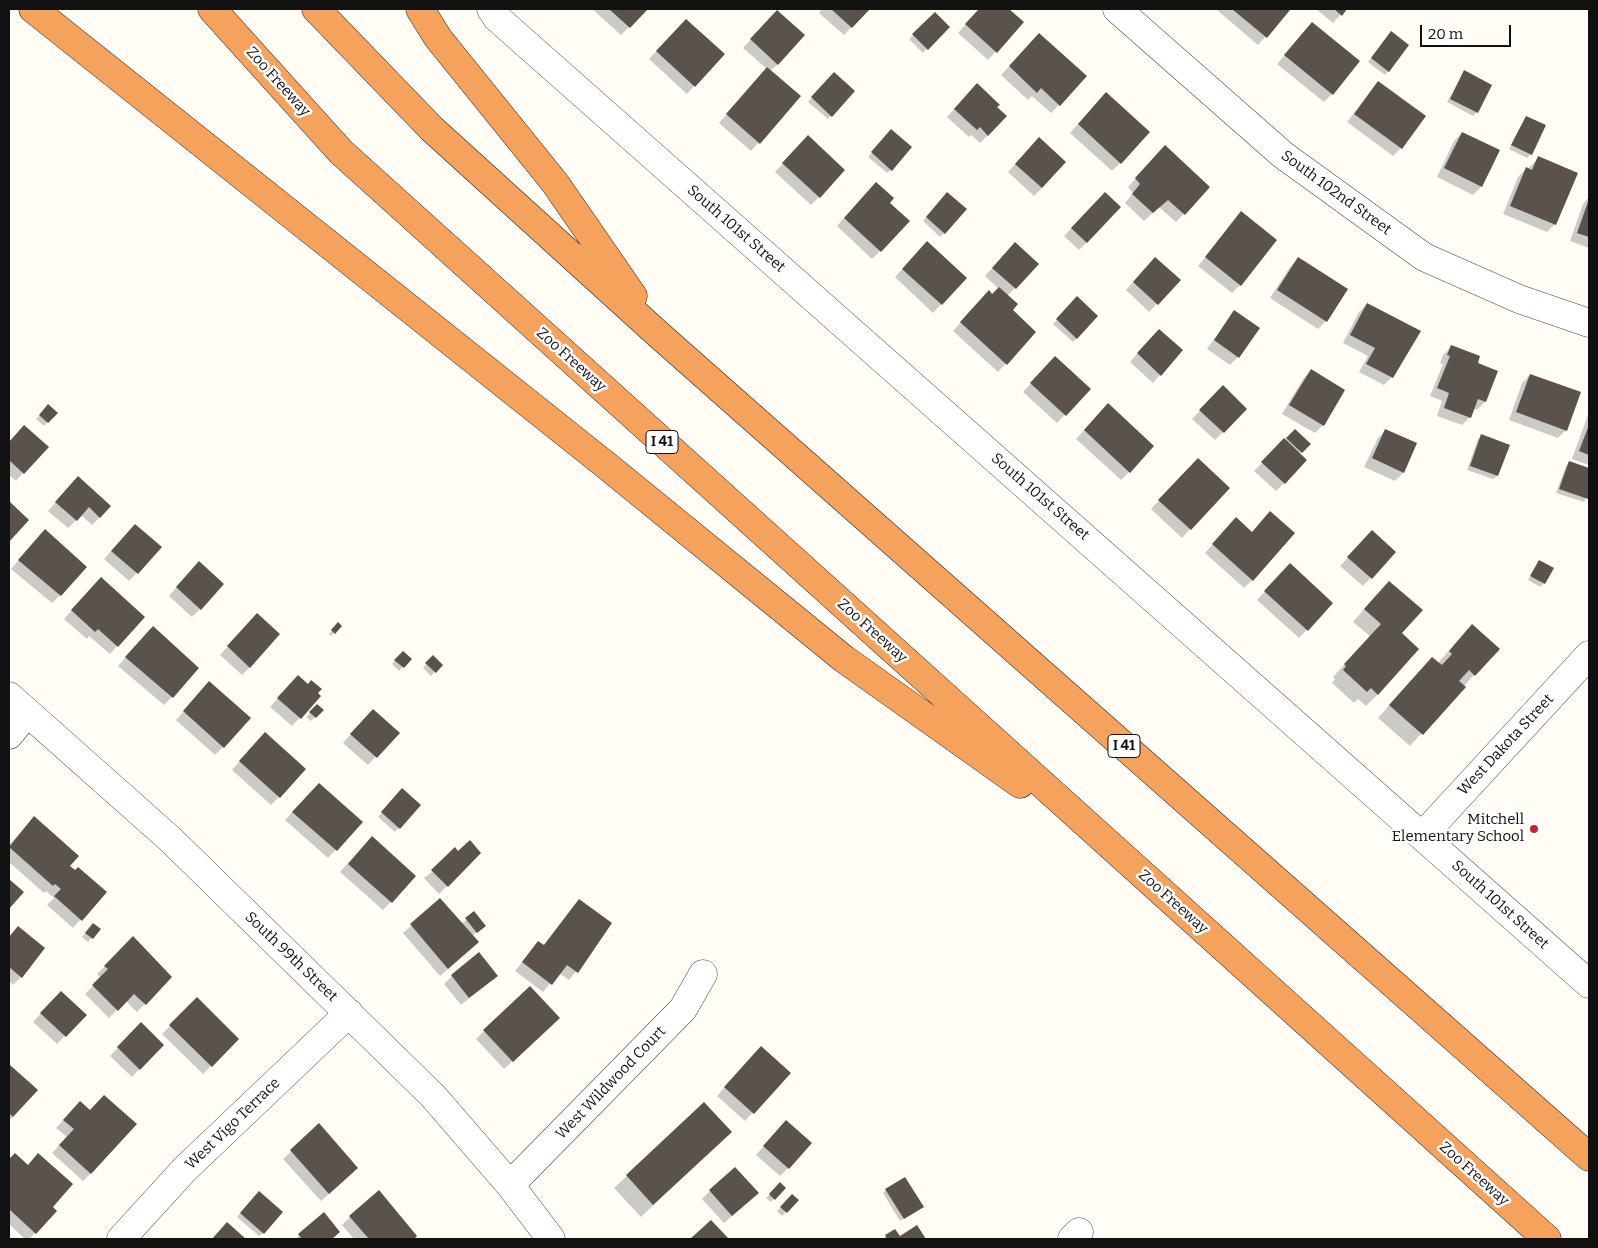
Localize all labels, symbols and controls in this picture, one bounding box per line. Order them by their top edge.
scale bar [1423,15,1514,47]
text: 20 m [1428,25,1463,43]
street label: Zoo Freeway [242,44,314,120]
street label: South 102nd Street [1277,147,1395,239]
street label: South 101st Street [683,182,789,276]
street label: Zoo Freeway [533,324,609,396]
road number: I 41 [646,431,678,454]
street label: South 101st Street [987,450,1093,544]
street label: Zoo Freeway [834,595,910,667]
street label: West Dakota Street [1454,691,1558,799]
road number: I 41 [1108,734,1140,758]
place label: Mitchell Elementary School [1392,811,1524,846]
marker: Mitchell Elementary School [1528,823,1540,835]
street label: South 101st Street [1448,857,1552,953]
street label: Zoo Freeway [1135,866,1211,938]
street label: South 99th Street [241,908,341,1006]
street label: West Wildwood Court [552,1023,670,1143]
street label: West Vigo Terrace [182,1074,284,1174]
street label: Zoo Freeway [1436,1138,1512,1210]

